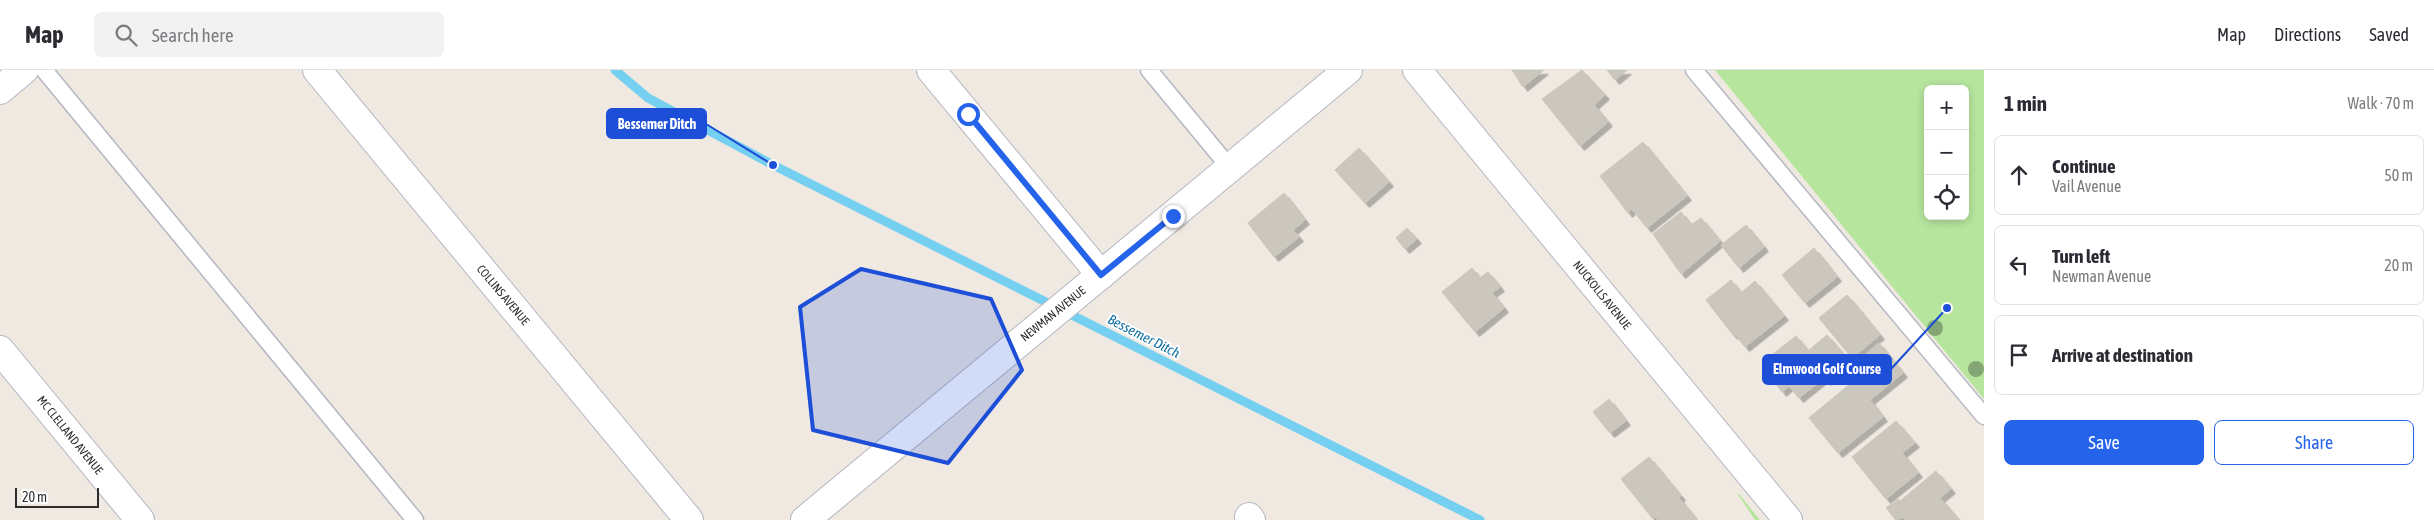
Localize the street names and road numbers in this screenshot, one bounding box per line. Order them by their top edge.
street label: NUCKOLLS AVENUE [1570,258,1634,332]
street label: COLLINS AVENUE [474,262,532,328]
street label: NEWMAN AVENUE [1018,284,1088,344]
street label: MC CLELLAND AVENUE [34,393,106,477]

